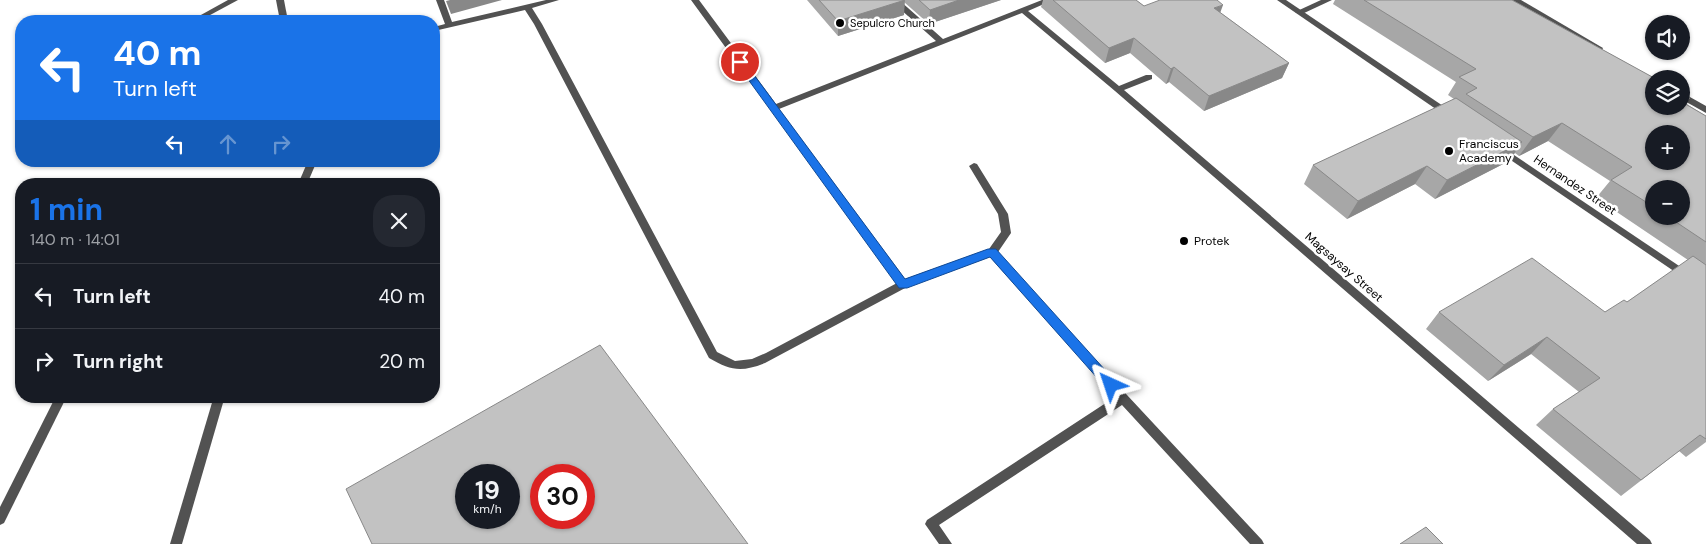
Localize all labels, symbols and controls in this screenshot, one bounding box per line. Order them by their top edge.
map controls [1645,15,1690,225]
button: sound [1645,15,1690,60]
place label: Sepulcro Church [850,16,935,30]
marker: Sepulcro Church [834,17,846,29]
text: 40 m [113,30,202,76]
icon: left [30,35,95,100]
pin [719,41,761,83]
icon: arrive [726,48,754,76]
button: layers [1645,70,1690,115]
text: Turn left [113,74,197,103]
button: + [1645,125,1690,170]
icon: left [161,130,189,158]
icon: ahead [214,130,242,158]
icon: right [267,130,295,158]
place label: Franciscus Academy [1459,136,1519,166]
marker: Franciscus Academy [1443,145,1455,157]
street label: Hernandez Street [1530,151,1620,219]
button: − [1645,180,1690,225]
text: 1 min [30,190,103,229]
button: close [373,195,425,247]
text: 140 m · 14:01 [30,229,120,250]
street label: Magsaysay Street [1302,229,1387,305]
place label: Protek [1194,233,1229,249]
marker: Protek [1178,235,1190,247]
icon: left [30,282,58,310]
text: Turn left [73,284,151,309]
text: 40 m [378,284,425,309]
icon: right [30,347,58,375]
text: Turn right [73,349,163,374]
text: 20 m [379,349,425,374]
position arrow [1084,358,1136,410]
speed limit sign: 30 [530,464,595,529]
text: 19 [475,474,500,507]
text: km/h [473,501,502,517]

